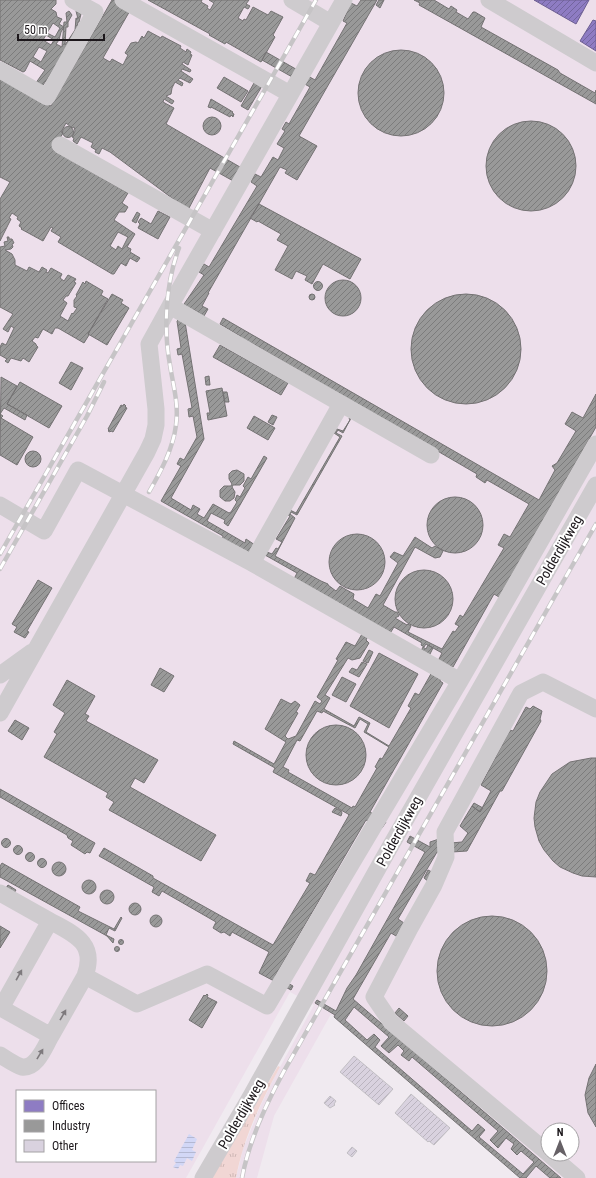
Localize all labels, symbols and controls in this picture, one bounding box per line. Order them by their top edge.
scale bar [18,16,104,42]
text: 50 m [24,23,48,37]
street label: Polderdijkweg [533,512,585,588]
street label: Polderdijkweg [373,793,425,869]
one-way arrow [16,969,23,981]
one-way arrow [59,1009,66,1021]
one-way arrow [36,1049,44,1059]
street label: Polderdijkweg [215,1076,267,1152]
legend [16,1090,156,1162]
text: Offices [52,1099,85,1113]
text: Industry [52,1119,90,1133]
north arrow [540,1122,580,1162]
text: N [557,1126,564,1139]
text: Other [52,1139,78,1153]

